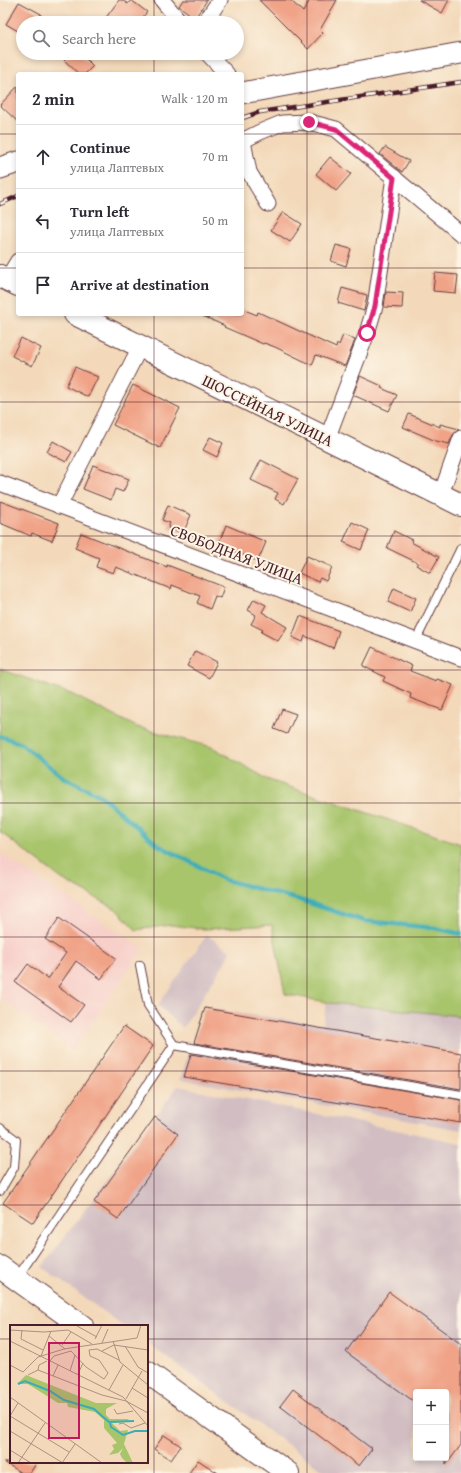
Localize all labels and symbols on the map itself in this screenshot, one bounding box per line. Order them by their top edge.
route end [300,113,318,131]
route start [358,324,376,342]
street label: ШОССЕЙНАЯ УЛИЦА [198,368,338,452]
street label: СВОБОДНАЯ УЛИЦА [167,518,307,590]
inset map [10,1325,148,1463]

